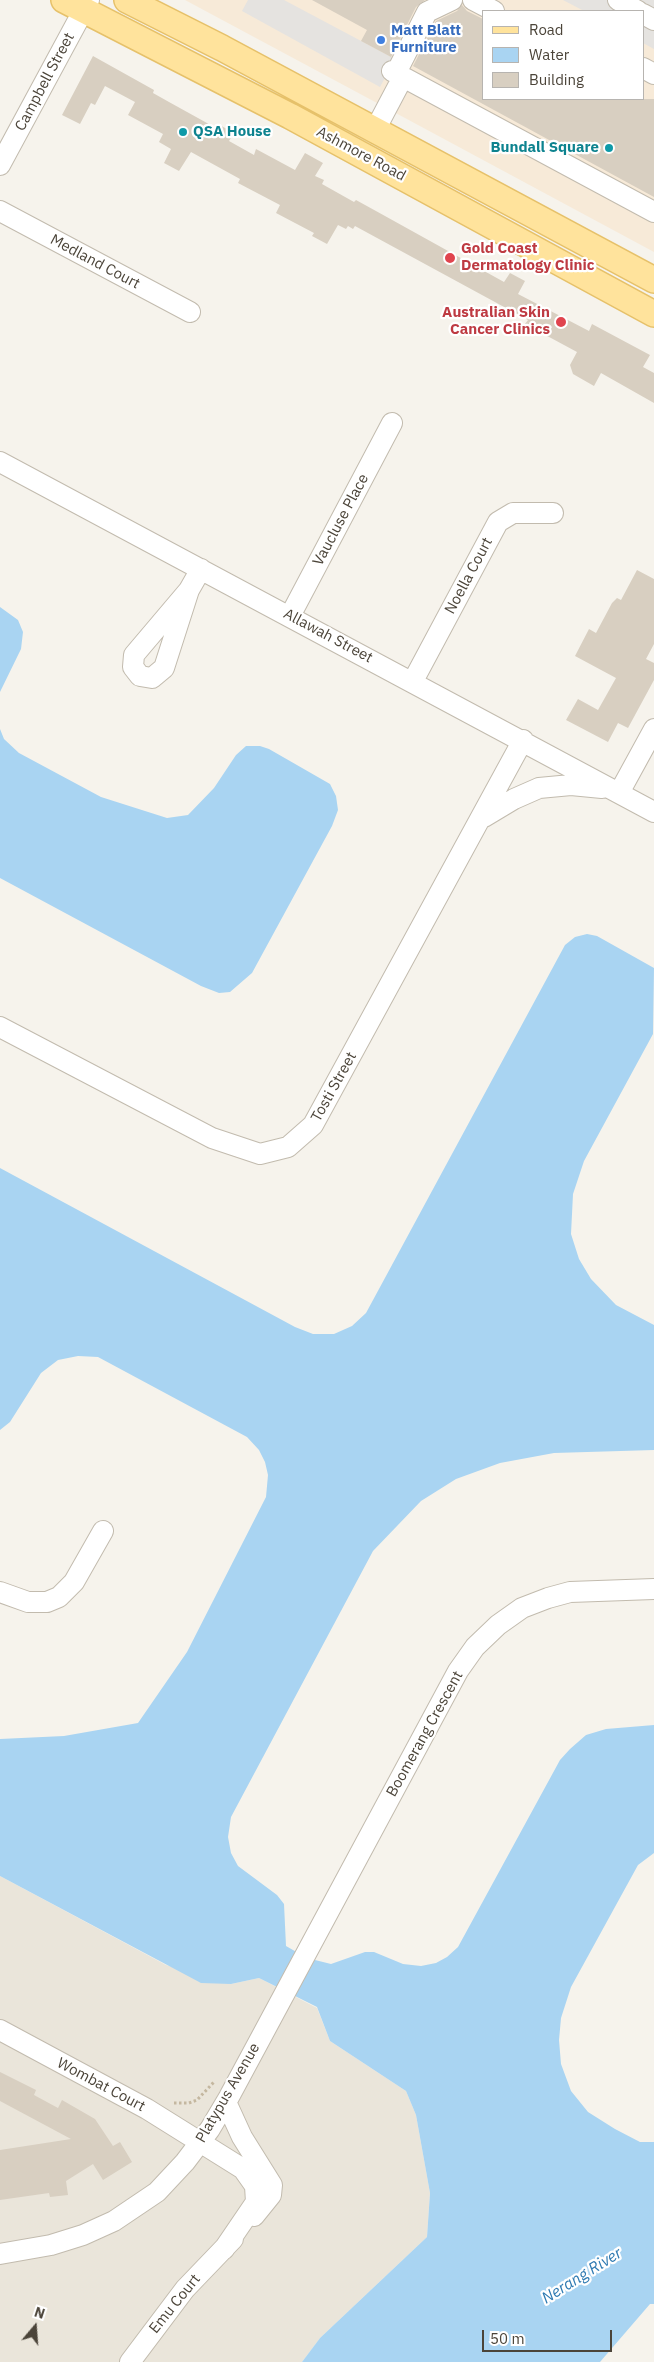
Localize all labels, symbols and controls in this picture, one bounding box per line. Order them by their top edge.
legend [482,10,644,100]
text: Road [529,20,564,39]
place label: Matt Blatt Furniture [391,22,461,57]
street label: Campbell Street [12,30,78,134]
marker: Matt Blatt Furniture [375,34,387,46]
text: Water [529,45,569,64]
text: Building [529,70,584,89]
place label: QSA House [193,123,271,141]
street label: Ashmore Road [313,123,409,185]
marker: QSA House [177,126,189,138]
place label: Bundall Square [491,139,599,157]
marker: Bundall Square [603,142,615,154]
street label: Medland Court [47,231,143,293]
place label: Gold Coast Dermatology Clinic [461,240,594,275]
marker: Gold Coast Dermatology Clinic [443,251,457,265]
place label: Australian Skin Cancer Clinics [442,304,550,339]
marker: Australian Skin Cancer Clinics [554,315,568,329]
street label: Vaucluse Place [309,471,373,569]
street label: Noella Court [441,535,497,617]
street label: Allawah Street [280,605,376,667]
street label: Tosti Street [307,1049,361,1125]
street label: Boomerang Crescent [383,1668,467,1800]
street label: Platypus Avenue [192,2040,264,2146]
street label: Wombat Court [54,2054,148,2116]
water label: Nerang River [538,2244,626,2308]
street label: Emu Court [146,2271,204,2337]
north arrow [10,2302,60,2352]
text: N [32,2303,47,2323]
scale bar [484,2320,614,2352]
text: 50 m [490,2329,525,2348]

